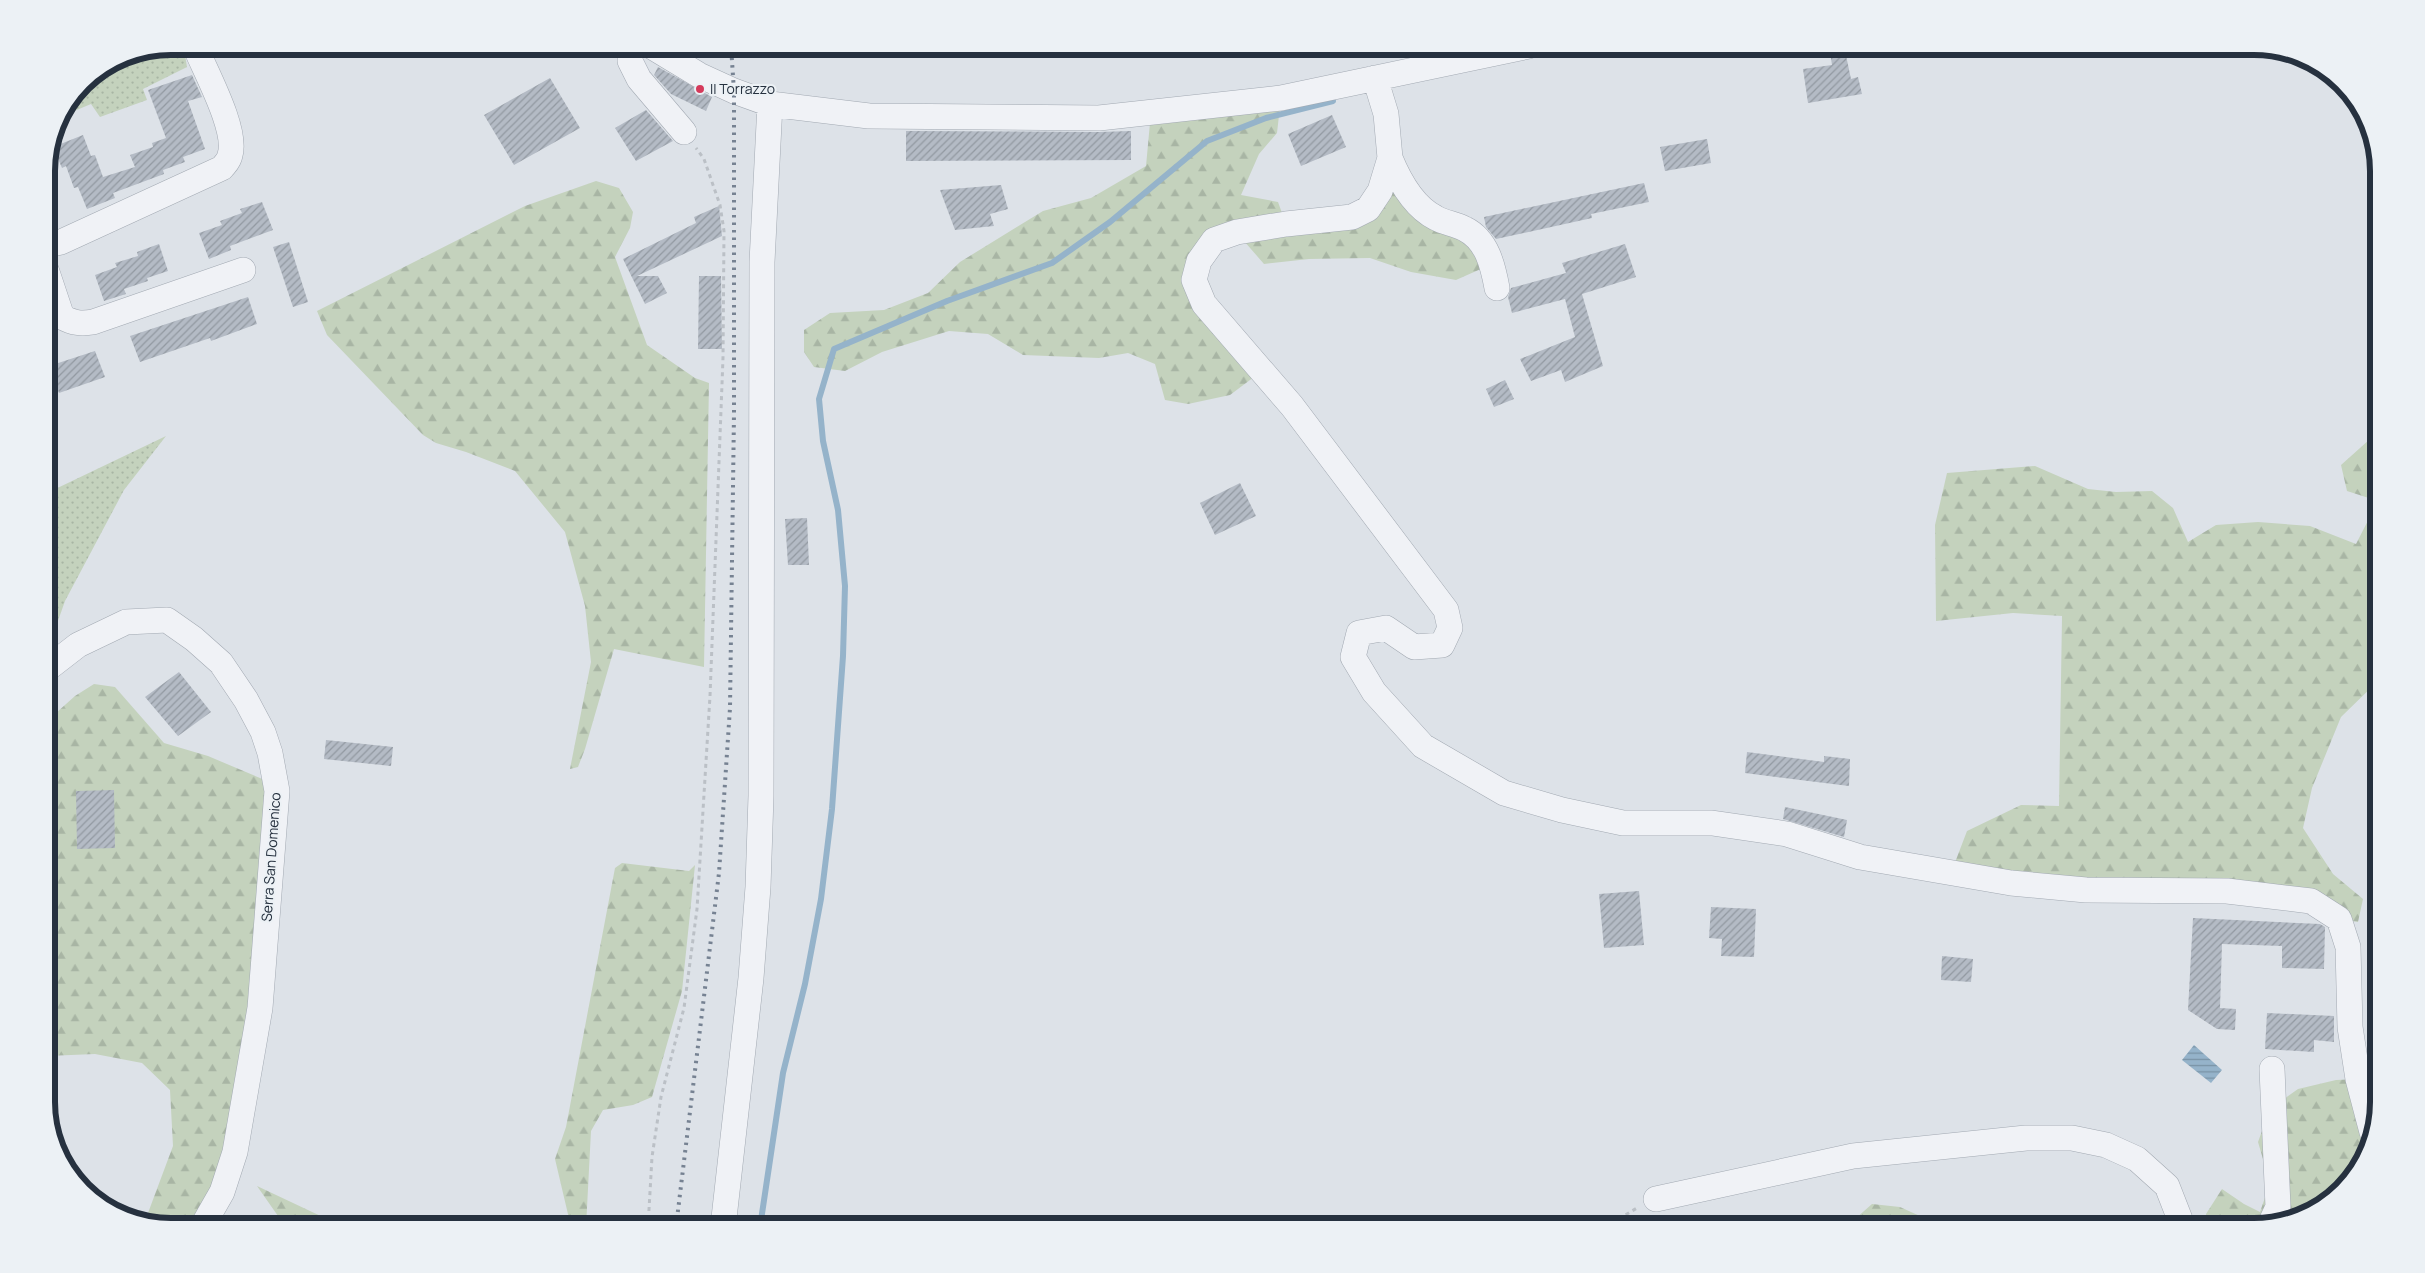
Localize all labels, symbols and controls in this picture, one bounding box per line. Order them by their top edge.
place label: Il Torrazzo [710,79,775,98]
marker: Il Torrazzo [694,83,706,95]
street label: Serra San Domenico [257,792,284,922]

